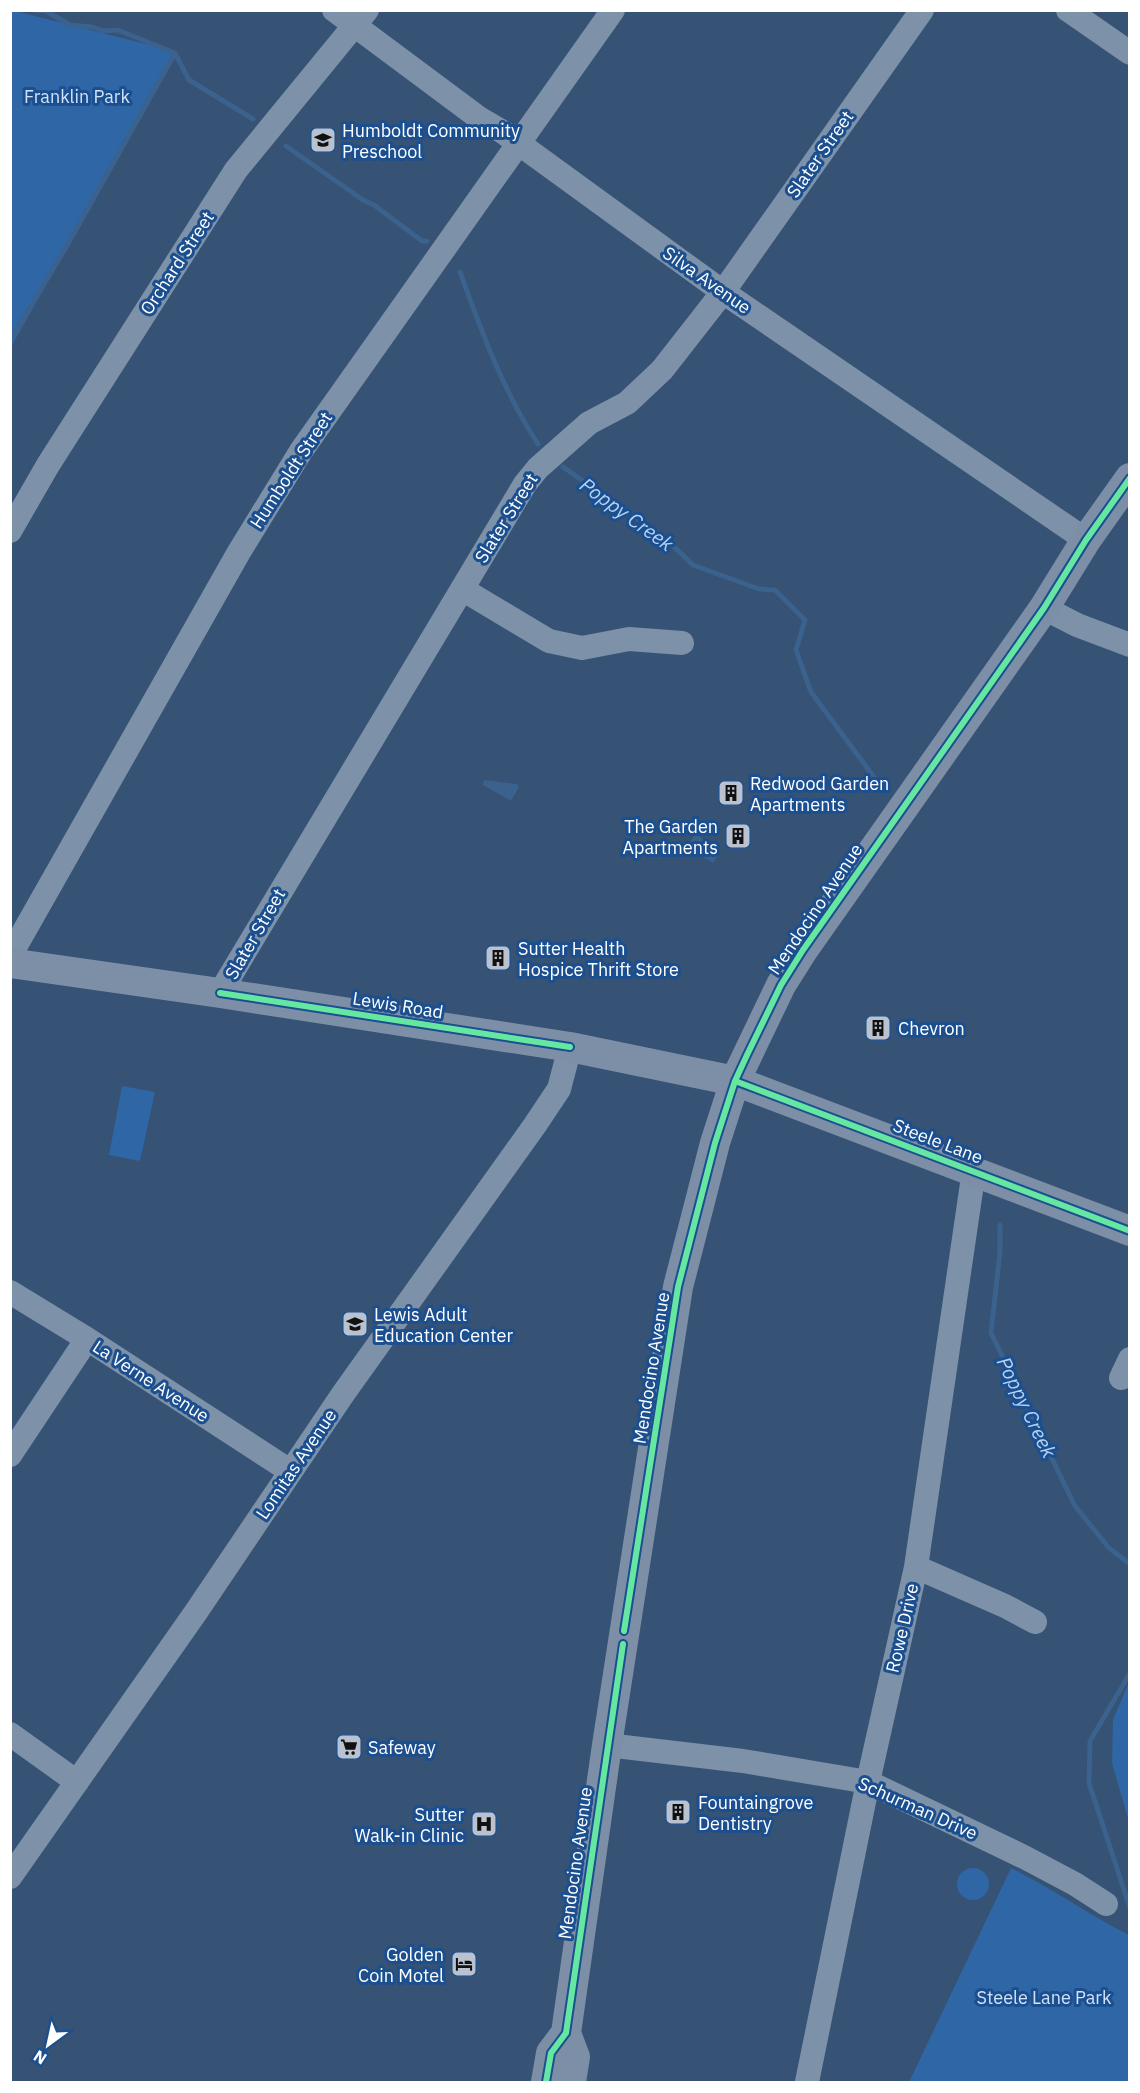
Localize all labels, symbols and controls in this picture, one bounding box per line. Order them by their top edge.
park label: Franklin Park [24,85,130,108]
street label: Slater Street [782,106,858,202]
place label: Humboldt Community Preschool [342,119,520,163]
school or university icon: Humboldt Community Preschool [308,125,338,155]
street label: Orchard Street [135,207,219,319]
street label: Silva Avenue [658,241,756,319]
street label: Humboldt Street [245,407,337,533]
street label: Slater Street [469,469,543,567]
water label: Poppy Creek [575,471,680,557]
place label: Redwood Garden Apartments [750,772,889,816]
building icon: Redwood Garden Apartments [716,778,746,808]
place label: The Garden Apartments [623,815,718,859]
building icon: The Garden Apartments [723,821,753,851]
street label: Mendocino Avenue [763,839,868,979]
street label: Slater Street [220,884,290,984]
place label: Sutter Health Hospice Thrift Store [518,937,679,981]
building icon: Sutter Health Hospice Thrift Store [483,943,513,973]
street label: Lewis Road [351,986,445,1024]
building icon: Chevron [863,1013,893,1043]
place label: Chevron [898,1017,965,1040]
street label: Steele Lane [890,1113,986,1169]
street label: Mendocino Avenue [628,1290,674,1446]
place label: Lewis Adult Education Center [374,1303,513,1347]
school or university icon: Lewis Adult Education Center [340,1309,370,1339]
street label: La Verne Avenue [88,1335,214,1427]
water label: Poppy Creek [991,1352,1063,1463]
street label: Lomitas Avenue [251,1404,341,1524]
street label: Rowe Drive [881,1581,923,1675]
supermarket icon: Safeway [334,1732,364,1762]
place label: Safeway [368,1736,436,1759]
street label: Schurman Drive [855,1771,981,1845]
street label: Mendocino Avenue [553,1785,597,1941]
place label: Fountaingrove Dentistry [698,1791,813,1835]
building icon: Fountaingrove Dentistry [663,1797,693,1827]
place label: Sutter Walk-in Clinic [354,1803,464,1847]
hospital icon: Sutter Walk-in Clinic [469,1809,499,1839]
place label: Golden Coin Motel [358,1943,444,1987]
hotel icon: Golden Coin Motel [449,1949,479,1979]
park label: Steele Lane Park [977,1986,1112,2009]
north arrow [18,2015,78,2075]
text: N [30,2046,50,2069]

